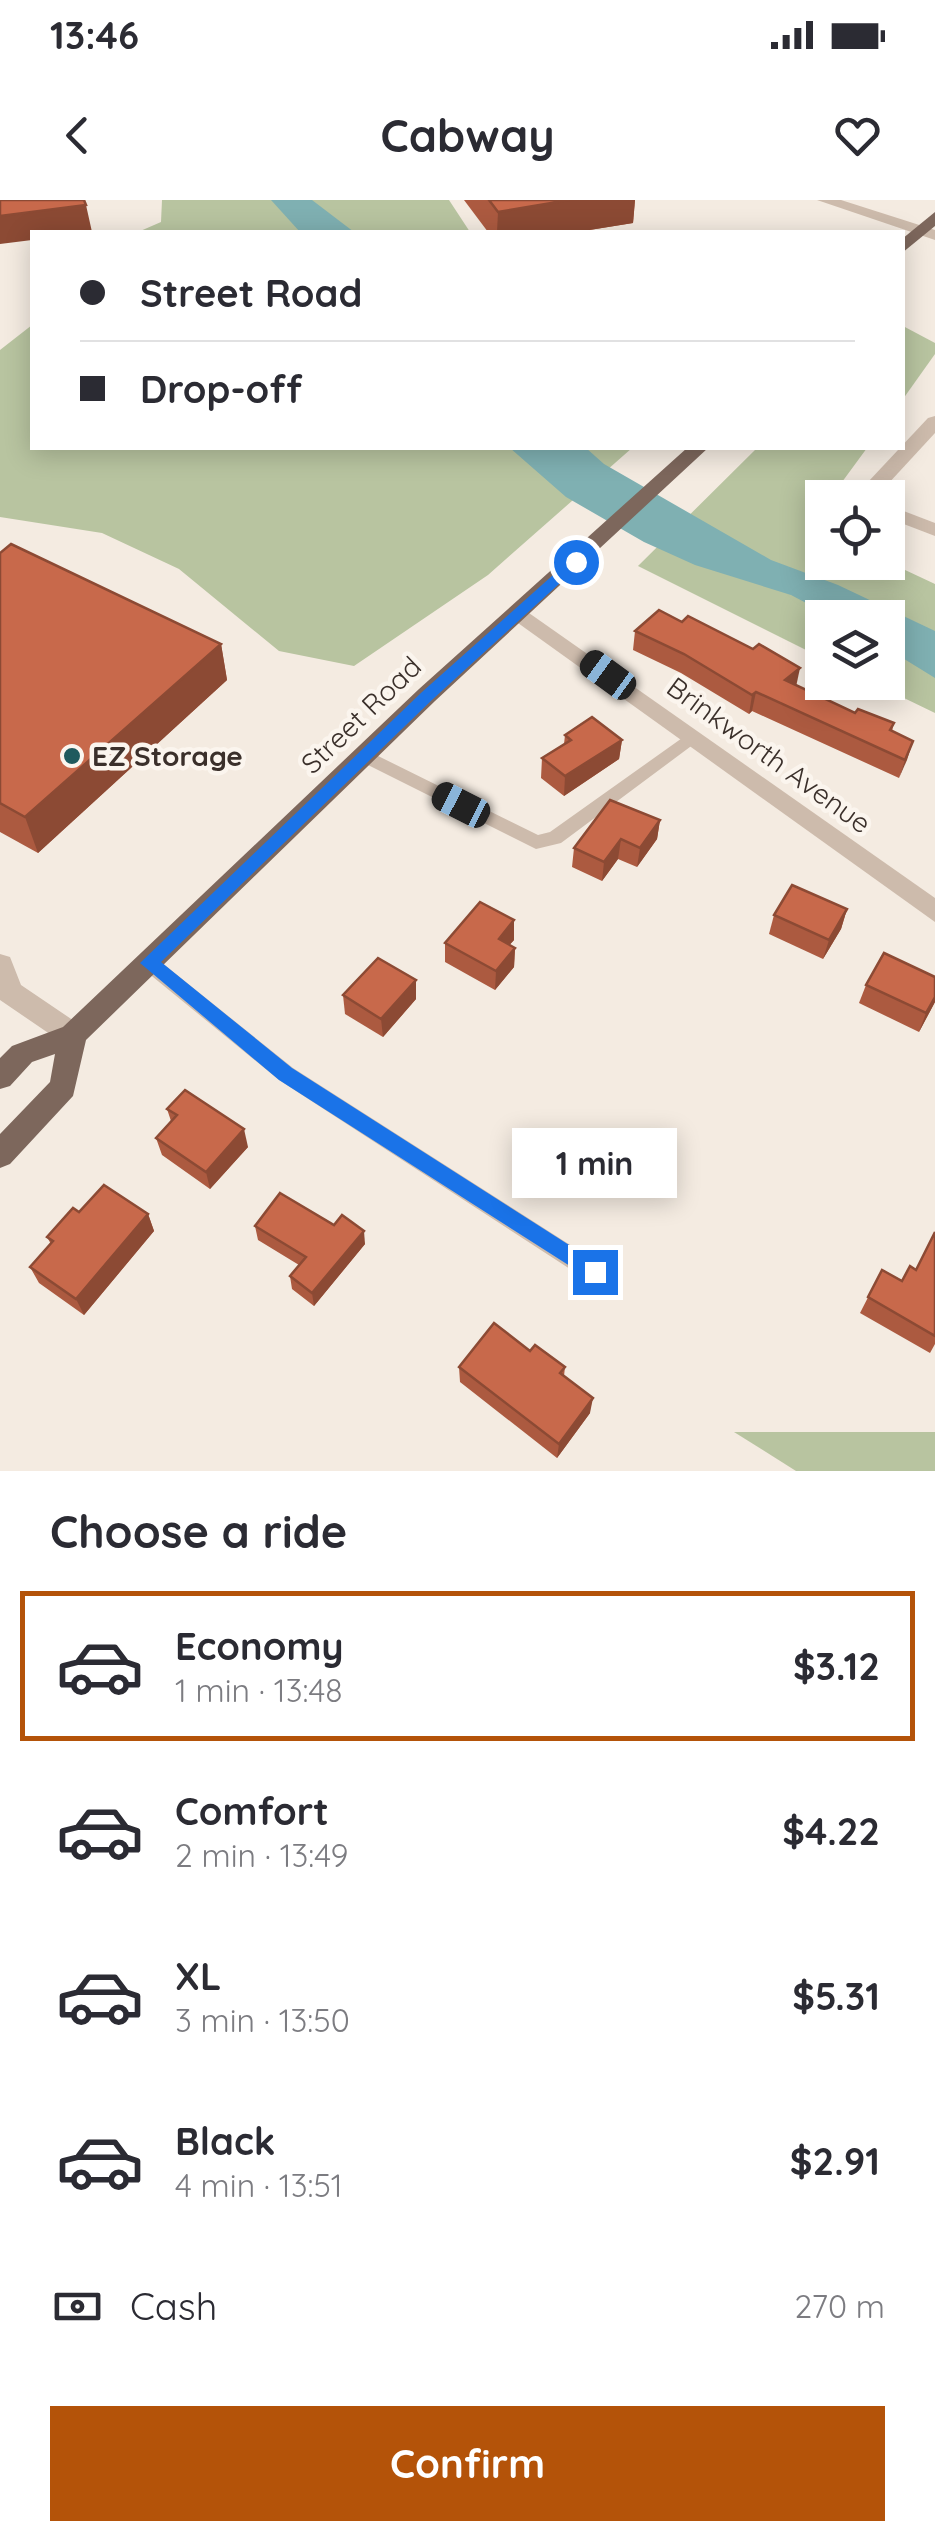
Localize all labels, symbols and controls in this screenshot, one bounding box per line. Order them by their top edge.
text: 13:46 [50,11,139,59]
text: Cabway [380,107,555,163]
icon: back [50,108,105,163]
icon: heart [830,108,885,163]
text: Street Road [140,269,362,317]
text: Drop-off [140,365,302,413]
map controls [805,480,905,700]
button: locate [805,480,905,580]
route start [554,540,599,585]
button: layers [805,600,905,700]
car [575,645,641,705]
street label: Street Road [293,649,428,781]
street label: Brinkworth Avenue [660,669,878,840]
place label: EZ Storage [92,738,243,773]
marker: EZ Storage [61,745,83,767]
car [427,778,495,832]
callout: 1 min [512,1127,678,1197]
text: 1 min [556,1143,633,1183]
route end [573,1250,618,1295]
text: Choose a ride [50,1503,347,1559]
icon: car [55,1621,145,1711]
text: Economy [175,1622,344,1670]
text: $3.12 [793,1642,880,1690]
text: 1 min · 13:48 [175,1670,343,1710]
icon: car [55,1786,145,1876]
text: Comfort [175,1787,329,1835]
text: $4.22 [782,1807,880,1855]
text: 2 min · 13:49 [175,1835,348,1875]
icon: car [55,1951,145,2041]
text: XL [175,1952,221,2000]
text: $5.31 [792,1972,880,2020]
text: 3 min · 13:50 [175,2000,350,2040]
icon: car [55,2116,145,2206]
text: Black [175,2117,275,2165]
text: $2.91 [790,2137,880,2185]
text: 4 min · 13:51 [175,2165,343,2205]
icon: cash [50,2279,105,2334]
text: Cash [130,2282,217,2330]
text: 270 m [794,2286,885,2326]
button: Confirm [50,2406,885,2521]

